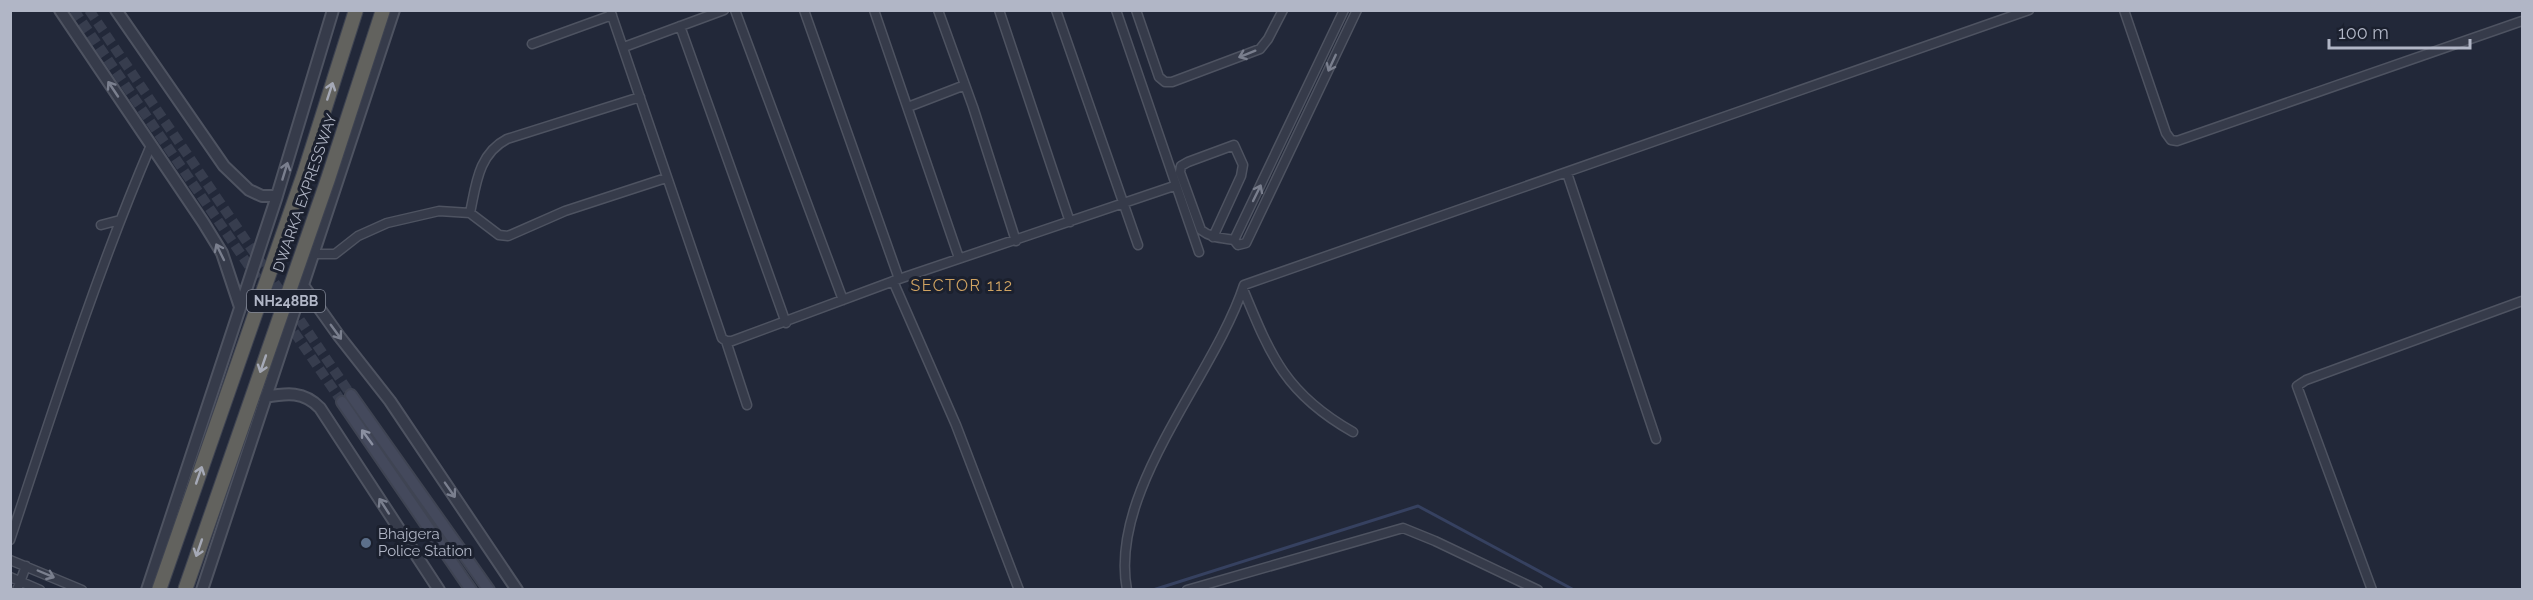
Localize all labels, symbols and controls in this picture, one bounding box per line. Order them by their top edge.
scale bar [2329,12,2470,50]
text: 100 m [2338,22,2389,43]
one-way arrow [1239,49,1257,60]
one-way arrow [1325,54,1337,72]
one-way arrow [107,81,119,98]
one-way arrow [325,82,336,101]
street label: DWARKA EXPRESSWAY [269,111,341,275]
one-way arrow [280,162,291,181]
one-way arrow [1251,185,1263,203]
one-way arrow [213,244,225,262]
district label: SECTOR 112 [910,276,1014,295]
road number: NH248BB [247,290,325,312]
one-way arrow [330,323,342,339]
one-way arrow [257,354,268,373]
one-way arrow [361,430,373,446]
one-way arrow [195,466,206,485]
one-way arrow [444,481,456,497]
one-way arrow [378,498,390,514]
place label: Bhajgera Police Station [378,525,472,560]
marker: Bhajgera Police Station [359,536,373,550]
one-way arrow [192,538,203,557]
one-way arrow [37,569,55,580]

